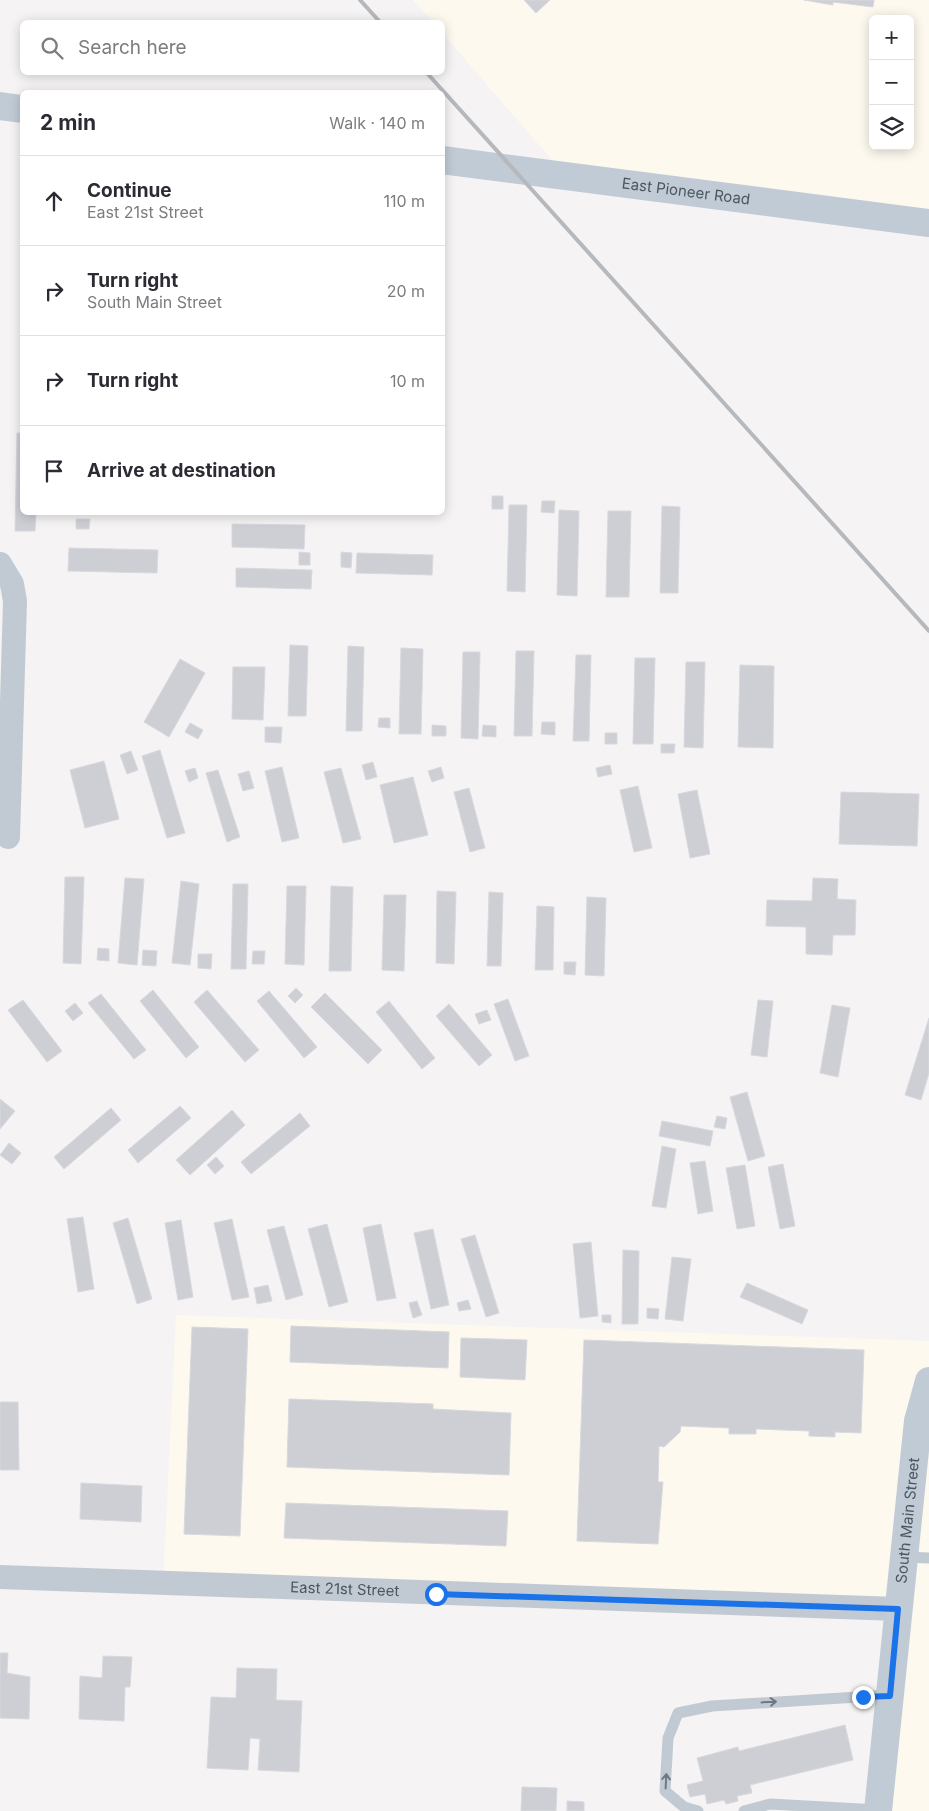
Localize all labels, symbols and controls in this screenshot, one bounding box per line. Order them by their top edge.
map controls [869,15,914,150]
button: + [869,15,914,60]
search box [20,20,445,75]
icon: search [38,34,66,62]
text: Search here [78,36,187,59]
button: − [869,60,914,105]
button: layers [869,105,914,150]
text: 2 min [40,110,96,135]
text: Walk · 140 m [329,113,425,133]
street label: East Pioneer Road [621,173,751,209]
text: Continue [87,179,172,202]
icon: ahead [40,187,68,215]
text: 110 m [383,191,425,211]
text: East 21st Street [87,202,203,222]
text: Turn right [87,269,178,292]
icon: right [40,277,68,305]
text: 20 m [387,281,425,301]
text: South Main Street [87,292,222,312]
icon: right [40,367,68,395]
text: Turn right [87,369,178,392]
text: 10 m [390,371,425,391]
icon: arrive [40,457,68,485]
text: Arrive at destination [87,459,276,482]
street label: South Main Street [891,1456,923,1584]
street label: East 21st Street [290,1577,400,1600]
route start [425,1583,448,1606]
route end [852,1686,875,1709]
one-way arrow [761,1698,777,1707]
one-way arrow [661,1773,670,1789]

